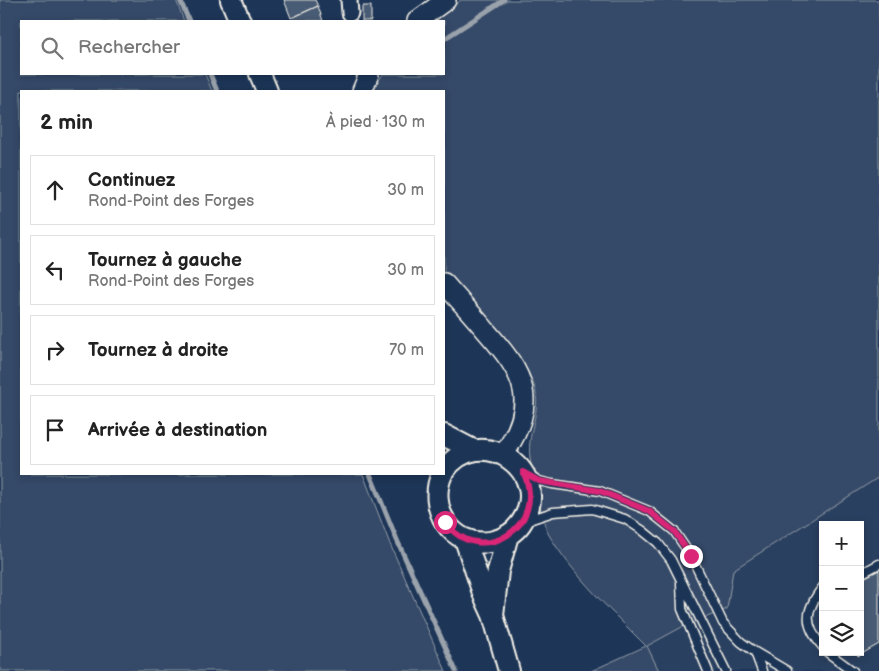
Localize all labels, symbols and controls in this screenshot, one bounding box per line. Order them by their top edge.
search box [20,20,445,75]
icon: search [38,34,66,62]
text: Rechercher [78,36,180,59]
text: 2 min [40,110,93,135]
text: À pied · 130 m [326,113,425,132]
text: Continuez [88,169,175,192]
icon: ahead [41,176,69,204]
text: 30 m [387,181,424,200]
text: Rond-Point des Forges [88,192,254,211]
text: Tournez à gauche [88,249,242,272]
icon: left [41,256,69,284]
text: 30 m [387,261,424,280]
text: Rond-Point des Forges [88,272,254,291]
icon: right [41,336,69,364]
text: Tournez à droite [88,339,229,362]
text: 70 m [389,341,424,360]
icon: arrive [41,416,69,444]
text: Arrivée à destination [88,419,267,442]
route start [434,511,457,534]
map controls [819,521,864,656]
button: + [819,521,864,566]
route end [680,545,703,568]
button: − [819,566,864,611]
button: layers [819,611,864,656]

